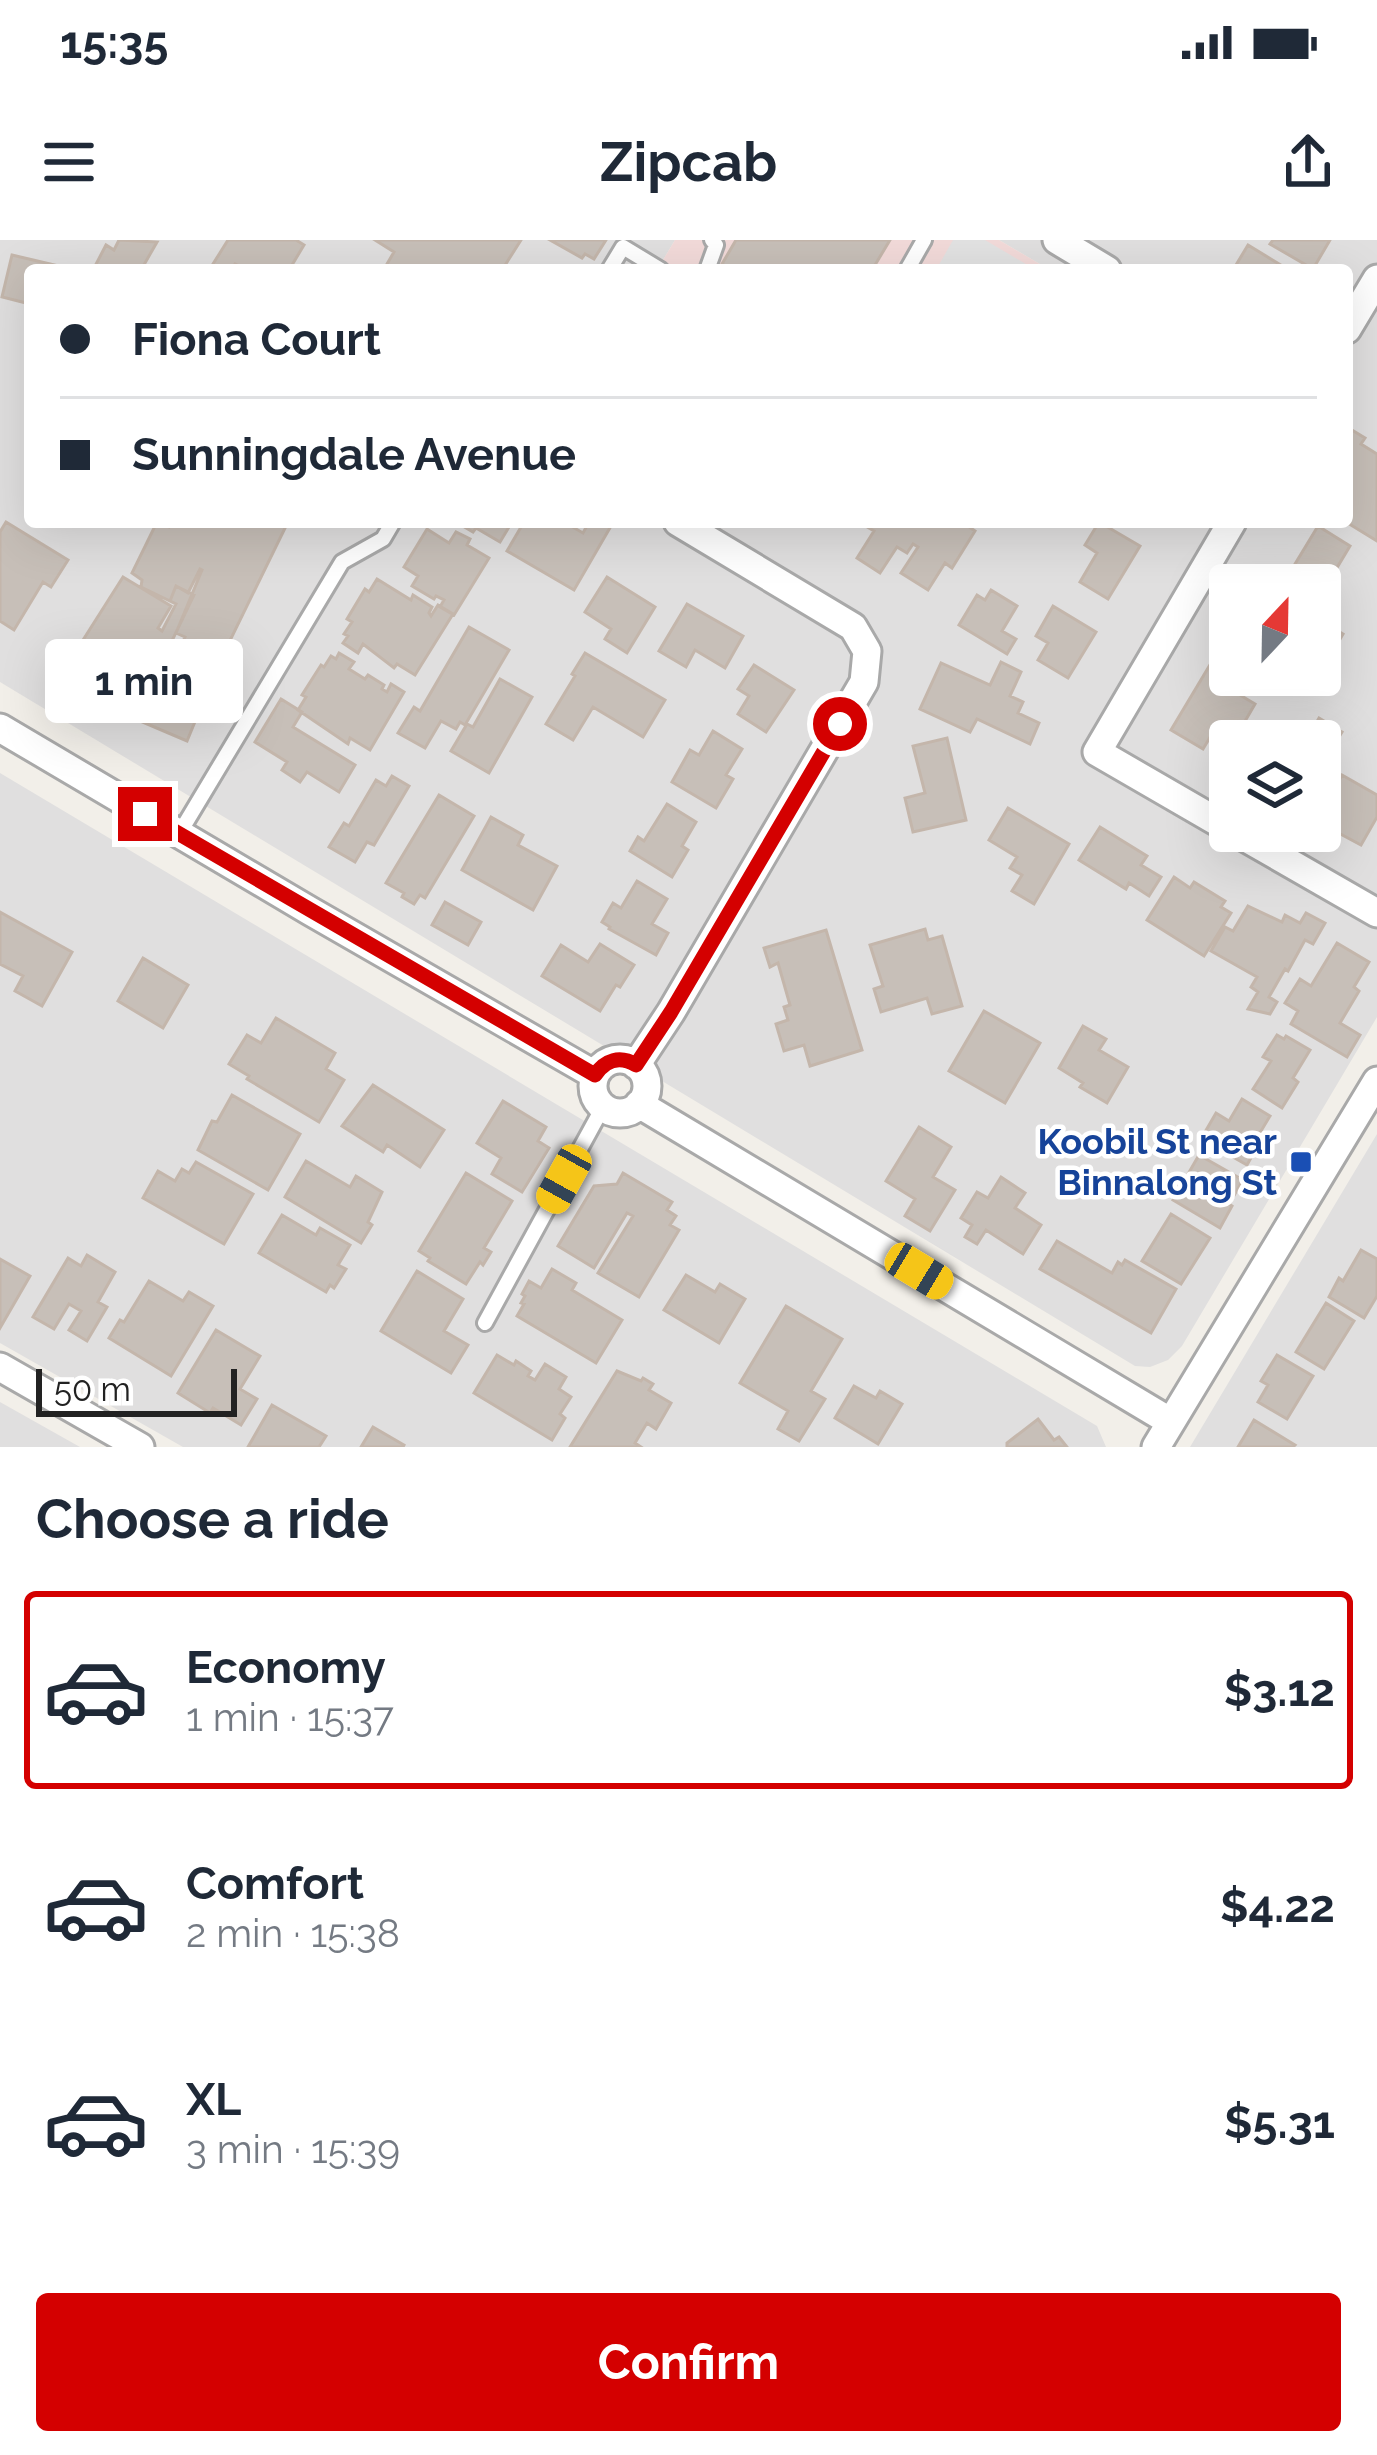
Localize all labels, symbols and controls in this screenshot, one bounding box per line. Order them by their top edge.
text: 15:35 [60,16,168,69]
icon: menu [36,129,102,195]
icon: share [1275,129,1341,195]
text: Zipcab [600,130,777,194]
text: Fiona Court [132,313,381,366]
text: Sunningdale Avenue [132,428,576,481]
north arrow [1209,564,1341,696]
map controls [1209,564,1341,852]
callout: 1 min [46,640,244,724]
text: 1 min [95,658,193,704]
route start [813,697,867,751]
button: layers [1209,720,1341,852]
route end [118,787,172,841]
place label: Koobil St near Binnalong St [1037,1120,1277,1203]
car [531,1139,597,1219]
marker: Koobil St near Binnalong St [1288,1149,1314,1175]
car [879,1237,959,1305]
scale bar [36,1363,237,1416]
text: 50 m [54,1370,131,1409]
text: Choose a ride [36,1487,389,1551]
icon: car [42,1636,150,1744]
text: Economy [186,1641,386,1694]
text: $3.12 [1224,1664,1335,1717]
text: 1 min · 15:37 [186,1694,394,1740]
icon: car [42,1852,150,1960]
text: Comfort [186,1857,364,1910]
text: $4.22 [1220,1880,1335,1933]
text: 2 min · 15:38 [186,1910,400,1956]
icon: car [42,2068,150,2176]
text: XL [186,2073,241,2126]
text: $5.31 [1224,2096,1335,2149]
text: 3 min · 15:39 [186,2126,400,2172]
button: Confirm [36,2293,1341,2431]

